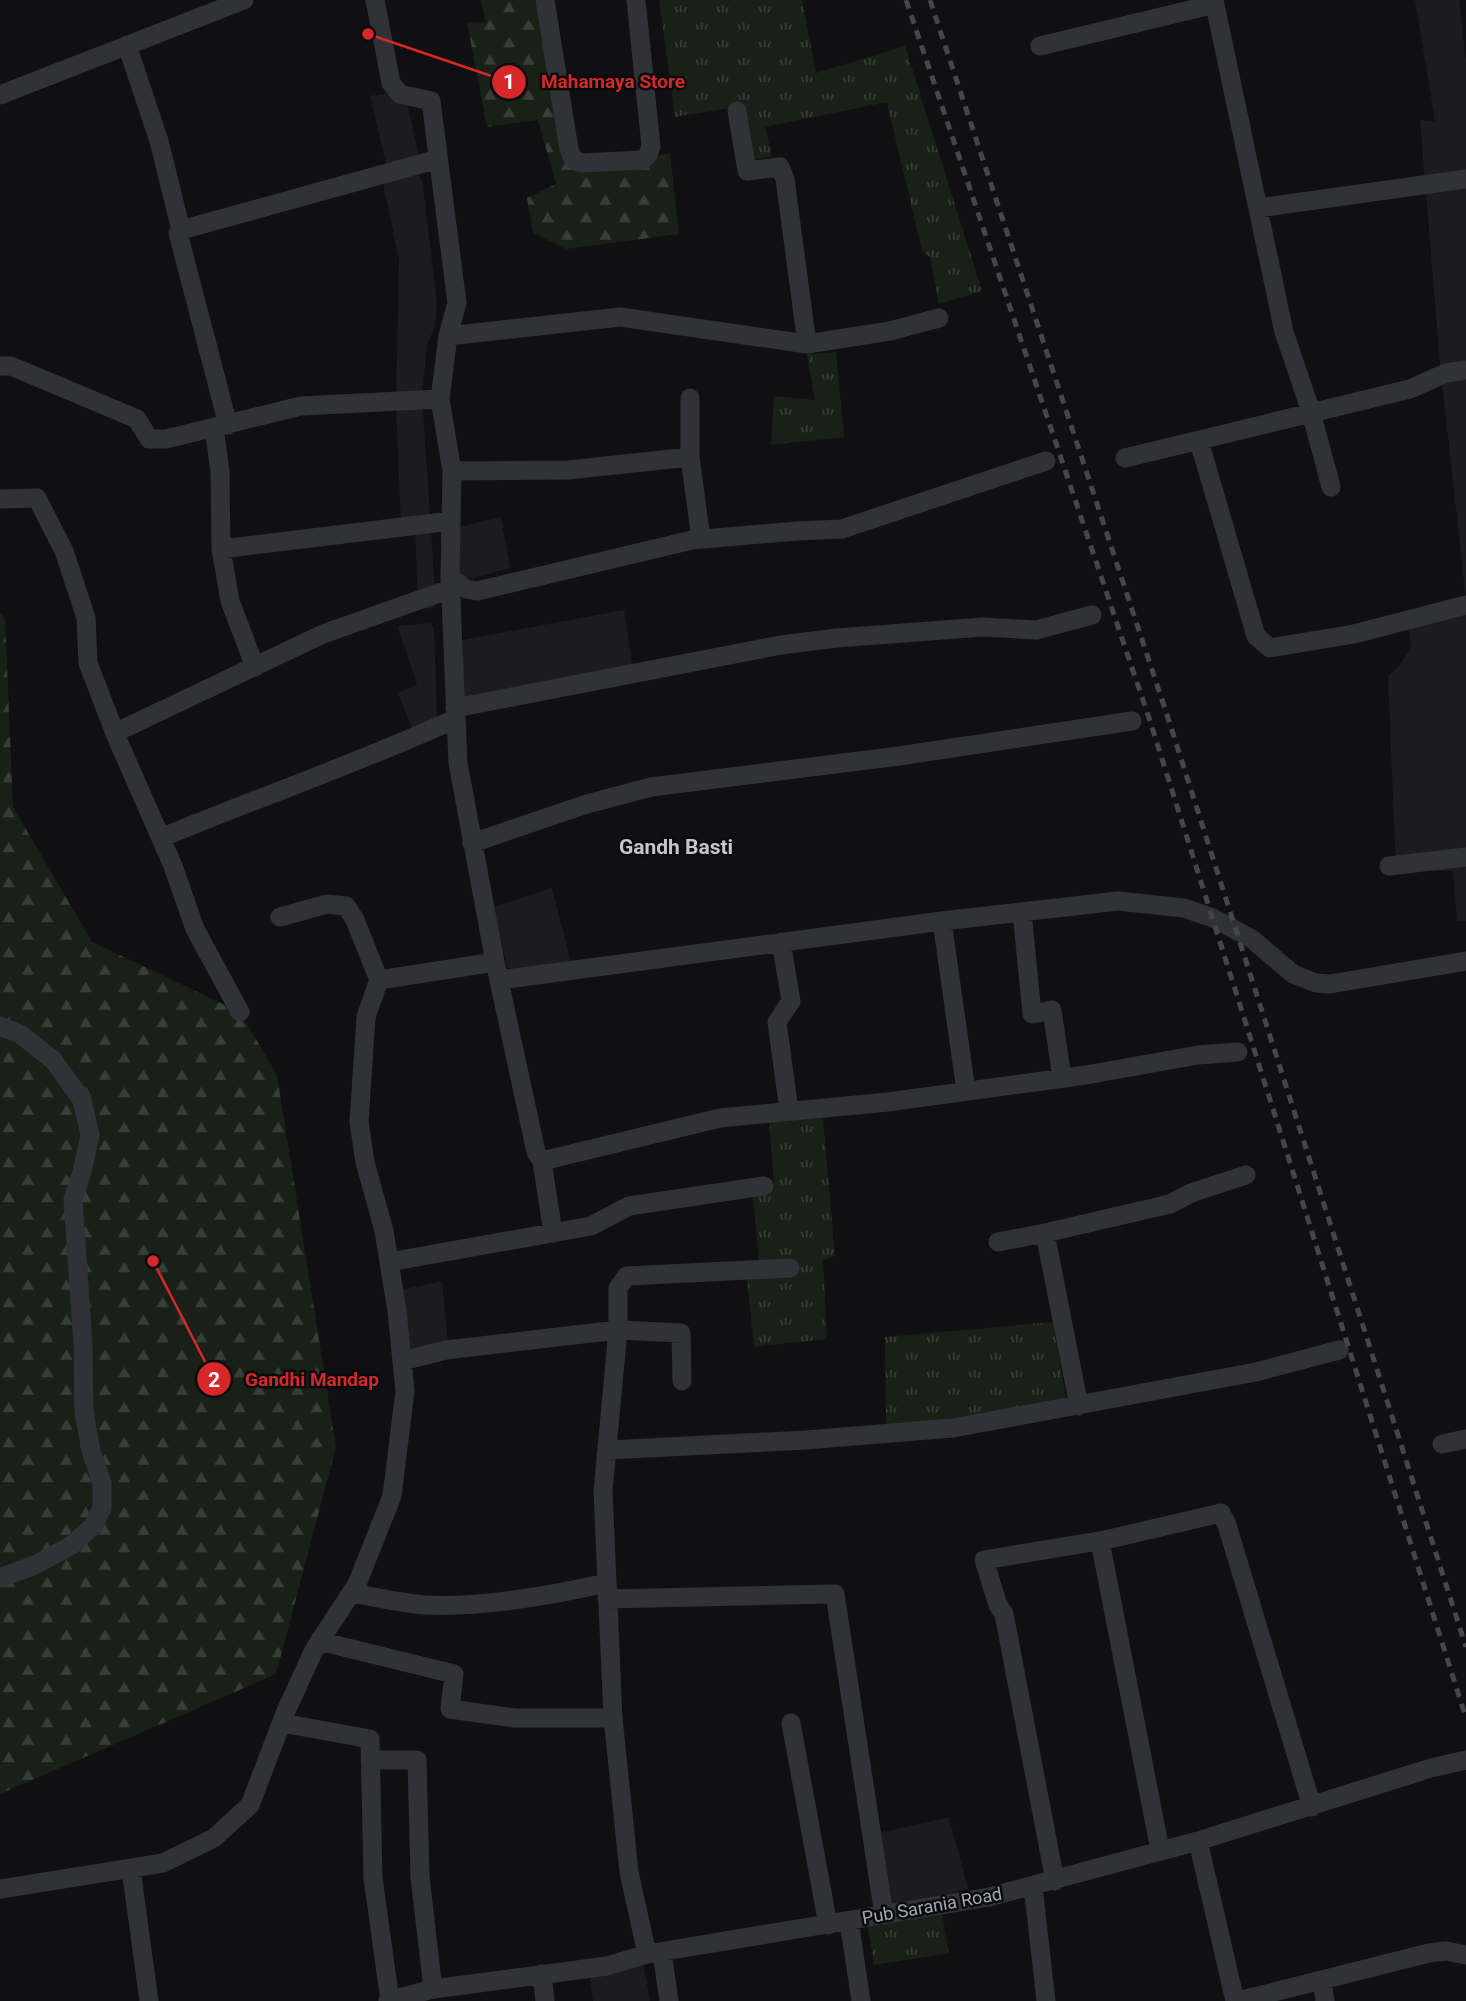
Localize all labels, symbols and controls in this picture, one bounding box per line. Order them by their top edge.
callout: Mahamaya Store [492,62,699,102]
text: 1 [503,70,515,94]
text: Mahamaya Store [541,70,685,93]
district label: Gandh Basti [619,835,733,859]
callout: Gandhi Mandap [196,1359,393,1399]
text: 2 [208,1368,220,1392]
text: Gandhi Mandap [245,1368,379,1391]
street label: Pub Sarania Road [860,1883,1004,1928]

